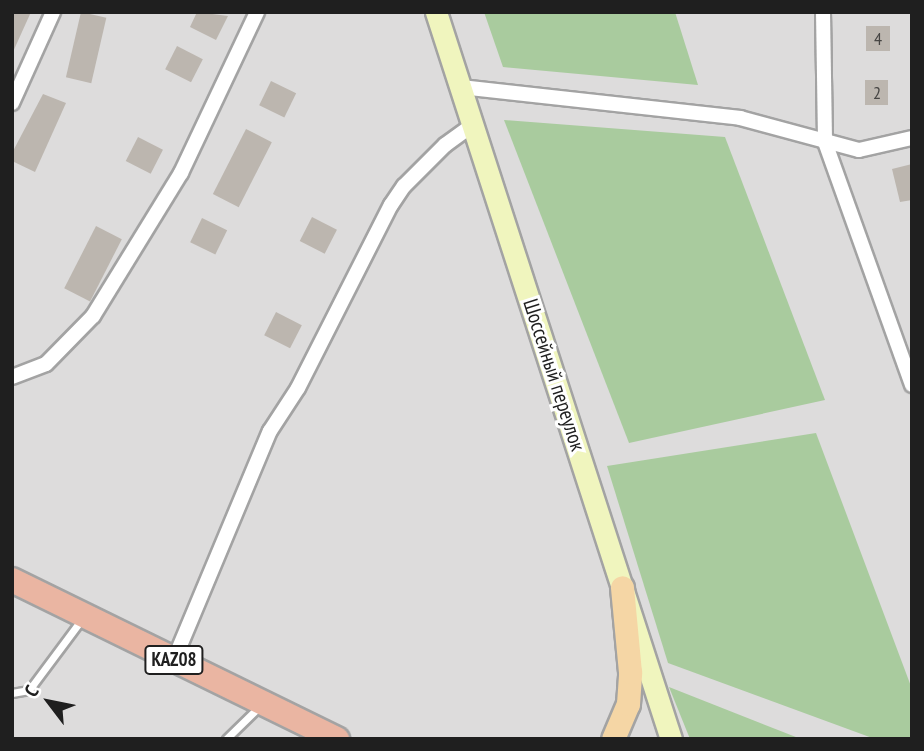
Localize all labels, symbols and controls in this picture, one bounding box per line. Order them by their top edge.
house number: 4 [874,28,882,50]
house number: 2 [873,82,881,104]
street label: Шоссейный переулок [518,296,590,454]
road number: KAZ08 [144,645,204,676]
north arrow [14,667,84,737]
text: С [19,681,44,701]

